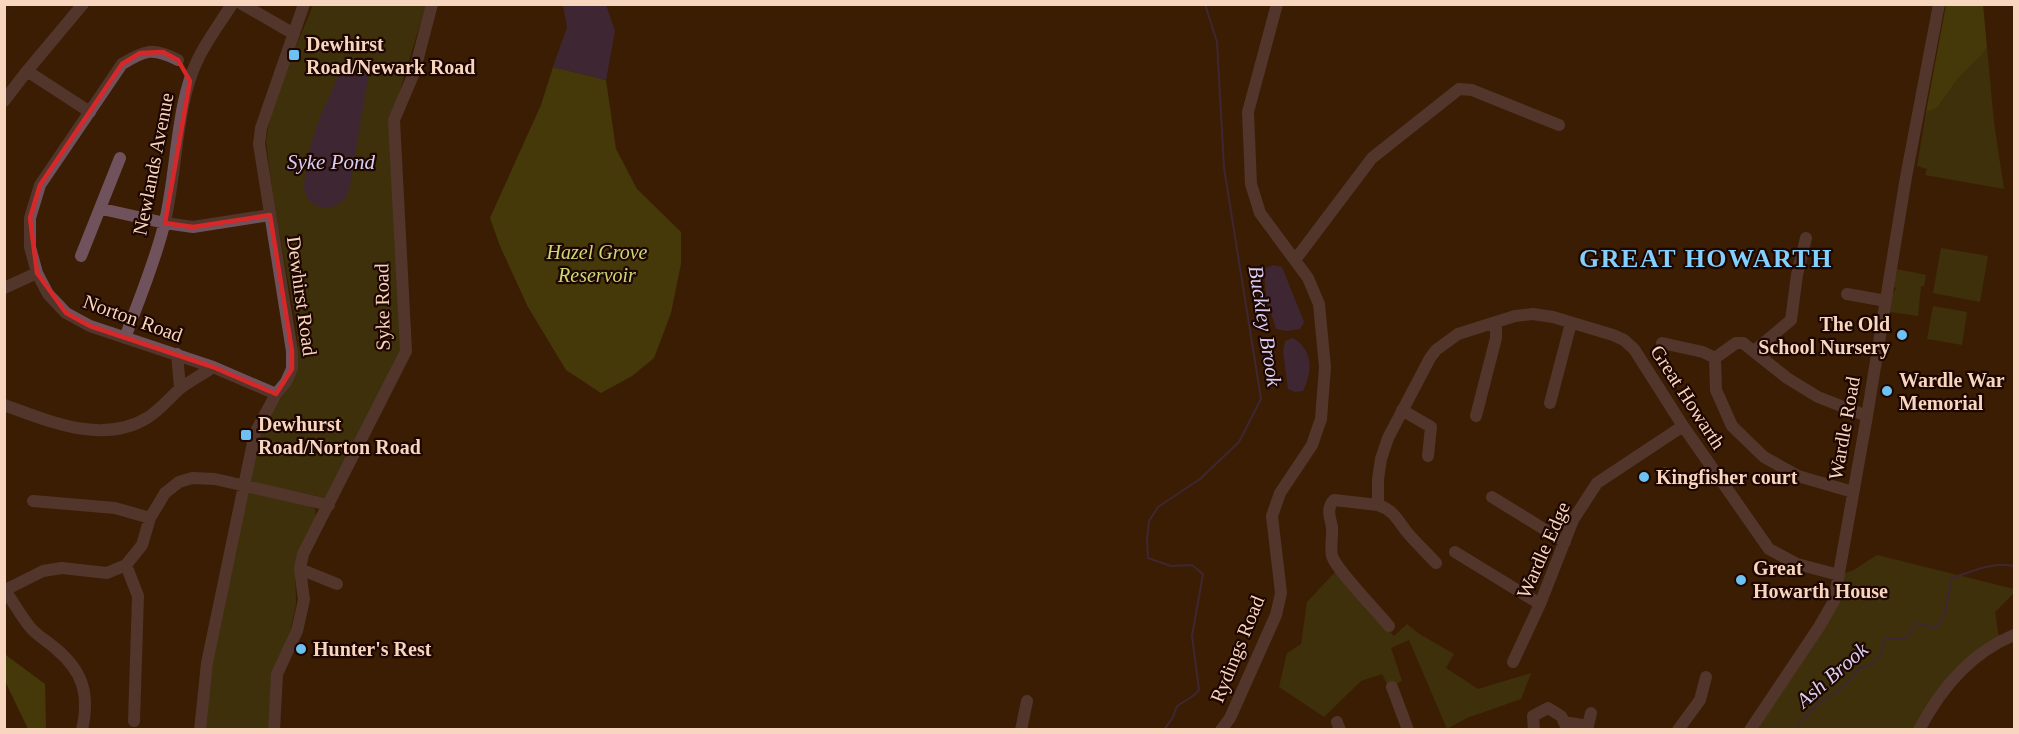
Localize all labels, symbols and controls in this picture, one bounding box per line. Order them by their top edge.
place label: Dewhirst Road/Newark Road [306,33,475,78]
marker: Dewhirst Road/Newark Road [287,48,301,62]
street label: Newlands Avenue [128,91,178,237]
water label: Syke Pond [287,150,376,174]
street label: Dewhirst Road [283,235,321,357]
park label: Hazel Grove Reservoir [546,241,648,286]
district label: GREAT HOWARTH [1579,244,1833,273]
street label: Syke Road [370,263,395,351]
water label: Buckley Brook [1244,264,1287,389]
street label: Norton Road [80,290,186,346]
place label: The Old School Nursery [1758,313,1890,359]
marker: The Old School Nursery [1895,328,1909,342]
street label: Great Howarth [1646,341,1730,453]
place label: Wardle War Memorial [1899,369,2005,414]
street label: Wardle Road [1824,375,1864,481]
marker: Wardle War Memorial [1880,384,1894,398]
place label: Dewhurst Road/Norton Road [258,413,421,458]
marker: Dewhurst Road/Norton Road [239,428,253,442]
place label: Kingfisher court [1656,466,1798,489]
marker: Kingfisher court [1637,470,1651,484]
street label: Wardle Edge [1512,498,1575,602]
place label: Great Howarth House [1753,557,1888,602]
marker: Great Howarth House [1734,573,1748,587]
street label: Rydings Road [1206,592,1269,706]
water label: Ash Brook [1790,637,1873,714]
place label: Hunter's Rest [313,638,432,660]
marker: Hunter's Rest [294,642,308,656]

